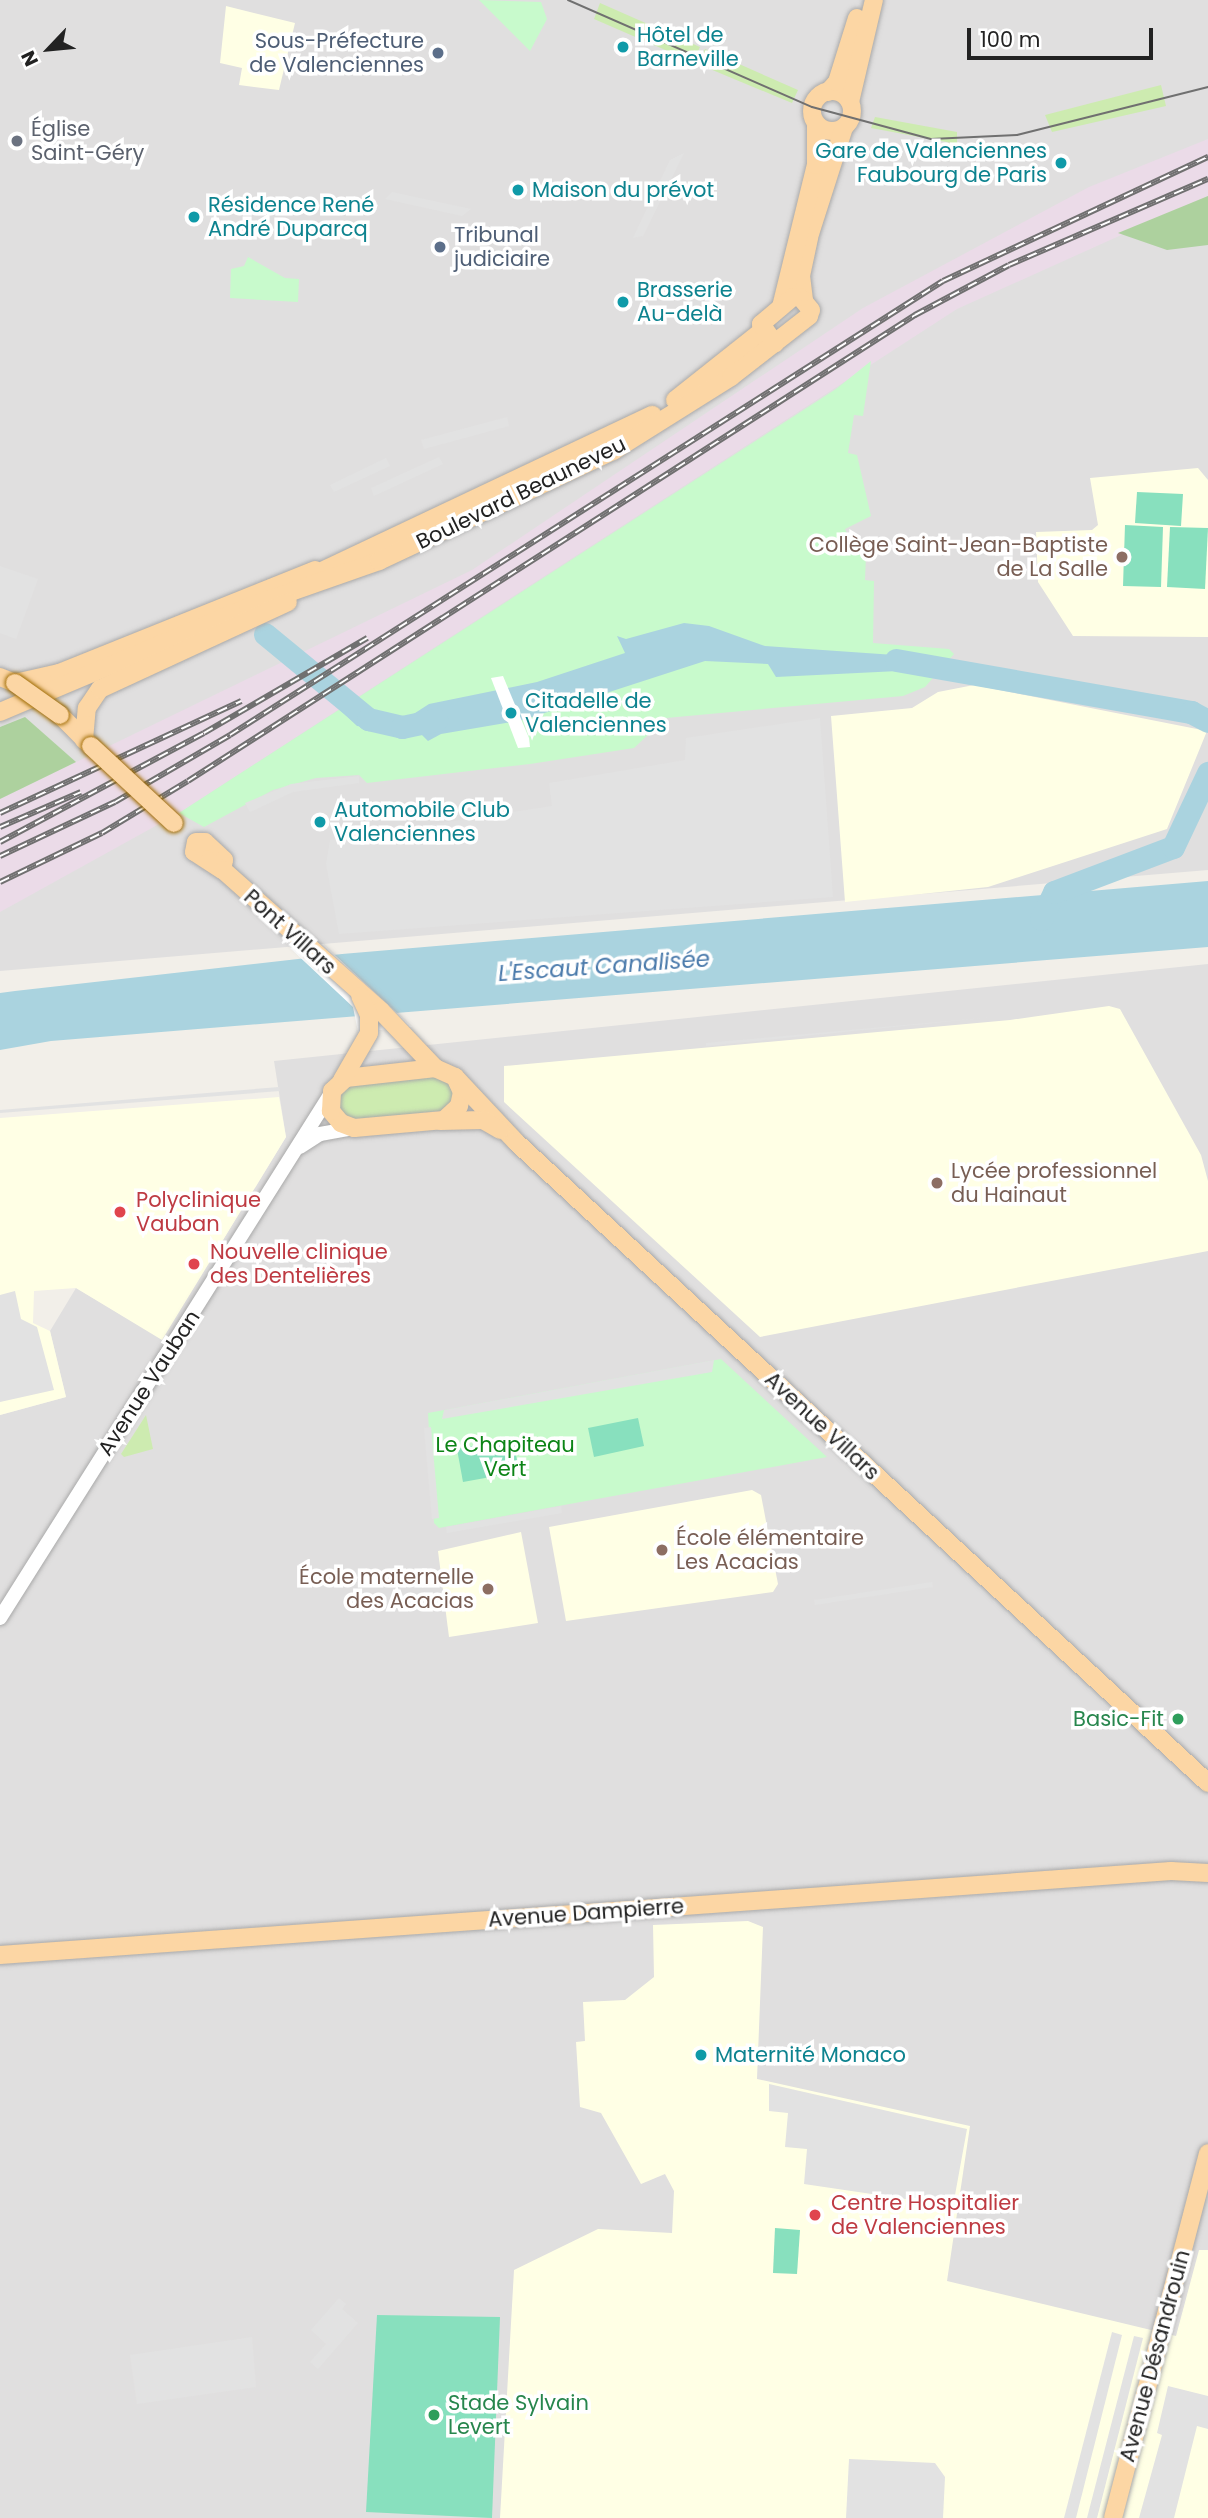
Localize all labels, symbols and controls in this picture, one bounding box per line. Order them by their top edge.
north arrow [14,14,84,84]
scale bar [970,14,1156,58]
place label: Hôtel de Barneville [637,22,739,72]
text: 100 m [980,25,1040,54]
place label: Sous-Préfecture de Valenciennes [249,28,424,78]
marker: Hôtel de Barneville [615,39,631,55]
marker: Sous-Préfecture de Valenciennes [430,45,446,61]
text: N [14,46,45,71]
place label: Église Saint-Géry [31,116,144,166]
marker: Église Saint-Géry [9,133,25,149]
place label: Gare de Valenciennes Faubourg de Paris [815,138,1047,188]
marker: Gare de Valenciennes Faubourg de Paris [1053,155,1069,171]
place label: Maison du prévot [532,177,714,203]
marker: Maison du prévot [510,182,526,198]
place label: Résidence René André Duparcq [208,192,374,242]
marker: Résidence René André Duparcq [186,209,202,225]
place label: Tribunal judiciaire [454,222,550,272]
marker: Tribunal judiciaire [432,239,448,255]
place label: Brasserie Au-delà [637,277,733,327]
marker: Brasserie Au-delà [615,294,631,310]
street label: Boulevard Beauneveu [412,431,630,555]
place label: Collège Saint-Jean-Baptiste de La Salle [809,532,1108,582]
marker: Collège Saint-Jean-Baptiste de La Salle [1114,549,1130,565]
place label: Citadelle de Valenciennes [525,688,667,738]
marker: Citadelle de Valenciennes [503,705,519,721]
place label: Automobile Club Valenciennes [334,797,510,847]
marker: Automobile Club Valenciennes [312,814,328,830]
street label: Pont Villars [239,884,341,980]
water label: L'Escaut Canalisée [497,945,711,987]
place label: Lycée professionnel du Hainaut [951,1158,1157,1208]
marker: Lycée professionnel du Hainaut [929,1175,945,1191]
place label: Polyclinique Vauban [136,1187,261,1237]
marker: Polyclinique Vauban [110,1202,130,1222]
place label: Nouvelle clinique des Dentelières [210,1239,388,1289]
marker: Nouvelle clinique des Dentelières [184,1254,204,1274]
street label: Avenue Vauban [93,1306,205,1460]
street label: Avenue Villars [760,1367,884,1485]
park label: Le Chapiteau Vert [435,1432,575,1482]
place label: École élémentaire Les Acacias [676,1525,864,1575]
marker: École élémentaire Les Acacias [654,1542,670,1558]
place label: École maternelle des Acacias [299,1564,474,1614]
marker: École maternelle des Acacias [480,1581,496,1597]
place label: Basic-Fit [1073,1706,1164,1732]
marker: Basic-Fit [1170,1711,1186,1727]
street label: Avenue Dampierre [487,1894,685,1932]
place label: Maternité Monaco [715,2042,906,2068]
marker: Maternité Monaco [693,2047,709,2063]
place label: Centre Hospitalier de Valenciennes [831,2190,1019,2240]
marker: Centre Hospitalier de Valenciennes [805,2205,825,2225]
street label: Avenue Désandrouin [1115,2247,1195,2465]
place label: Stade Sylvain Levert [448,2390,589,2440]
marker: Stade Sylvain Levert [426,2407,442,2423]

